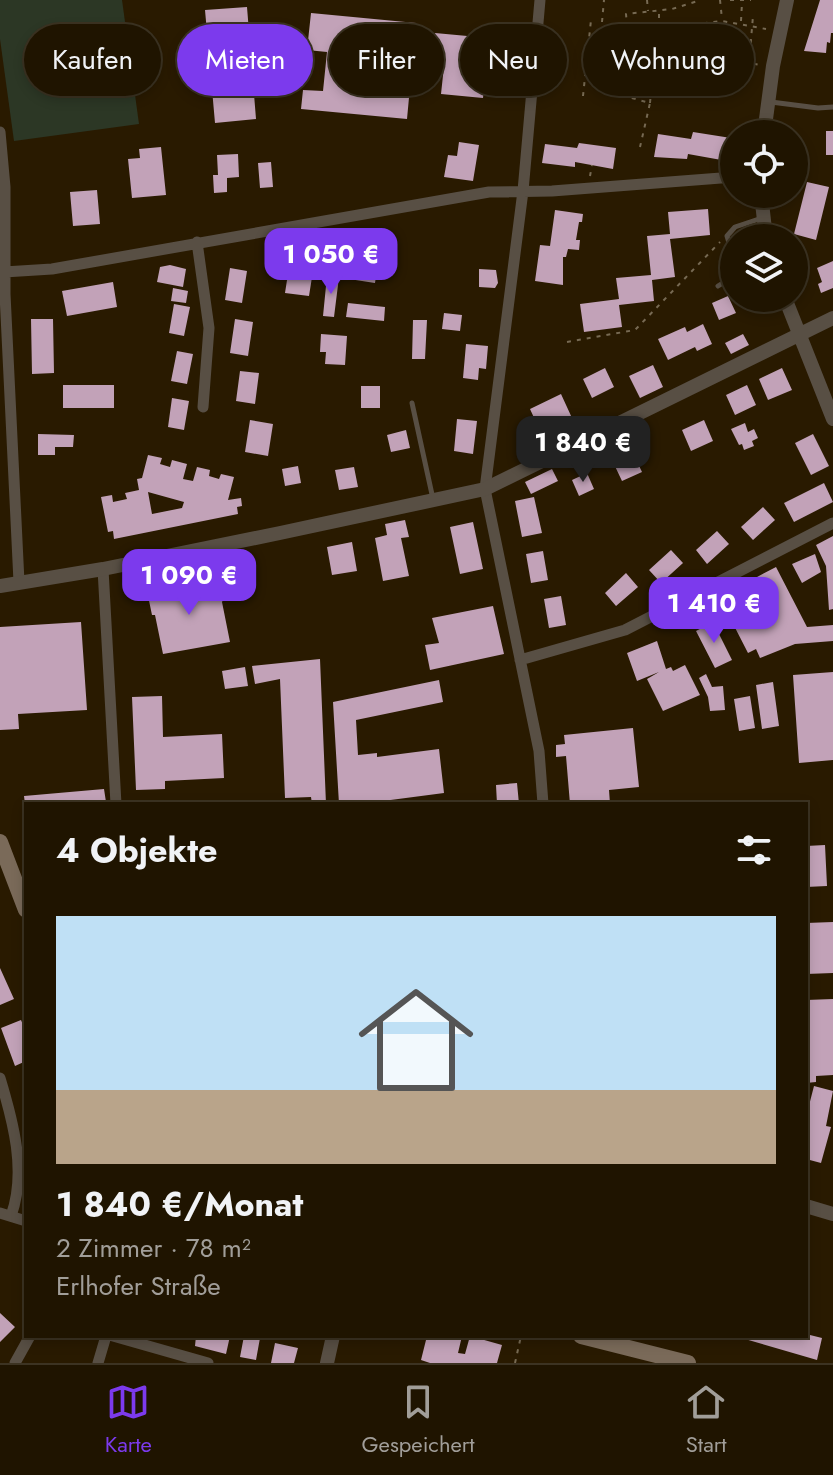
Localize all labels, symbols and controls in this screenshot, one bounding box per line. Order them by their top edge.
chip: Kaufen [24,24,161,96]
chip: Mieten [177,24,313,96]
chip: Filter [329,24,444,96]
chip: Neu [460,24,567,96]
chip: Wohnung [583,24,754,96]
map controls [720,120,808,312]
button: locate [720,120,808,208]
button: layers [720,224,808,312]
pin: 1 050 € [257,228,405,296]
text: 1 050 € [282,235,380,273]
pin: 1 840 € [509,416,657,484]
text: 1 840 € [534,423,632,461]
pin: 1 090 € [115,549,263,617]
text: 1 090 € [140,556,238,594]
pin: 1 410 € [640,577,788,645]
text: 1 410 € [667,584,761,622]
text: 4 Objekte [56,826,217,875]
icon: filters [732,828,776,872]
icon: home [344,968,488,1112]
text: 1 840 €/Monat [56,1180,303,1229]
text: 2 Zimmer · 78 m² [56,1229,251,1267]
text: Erlhofer Straße [56,1267,221,1305]
tab: Karte [105,1380,152,1460]
tab: Gespeichert [362,1380,475,1460]
tab: Start [684,1380,728,1460]

